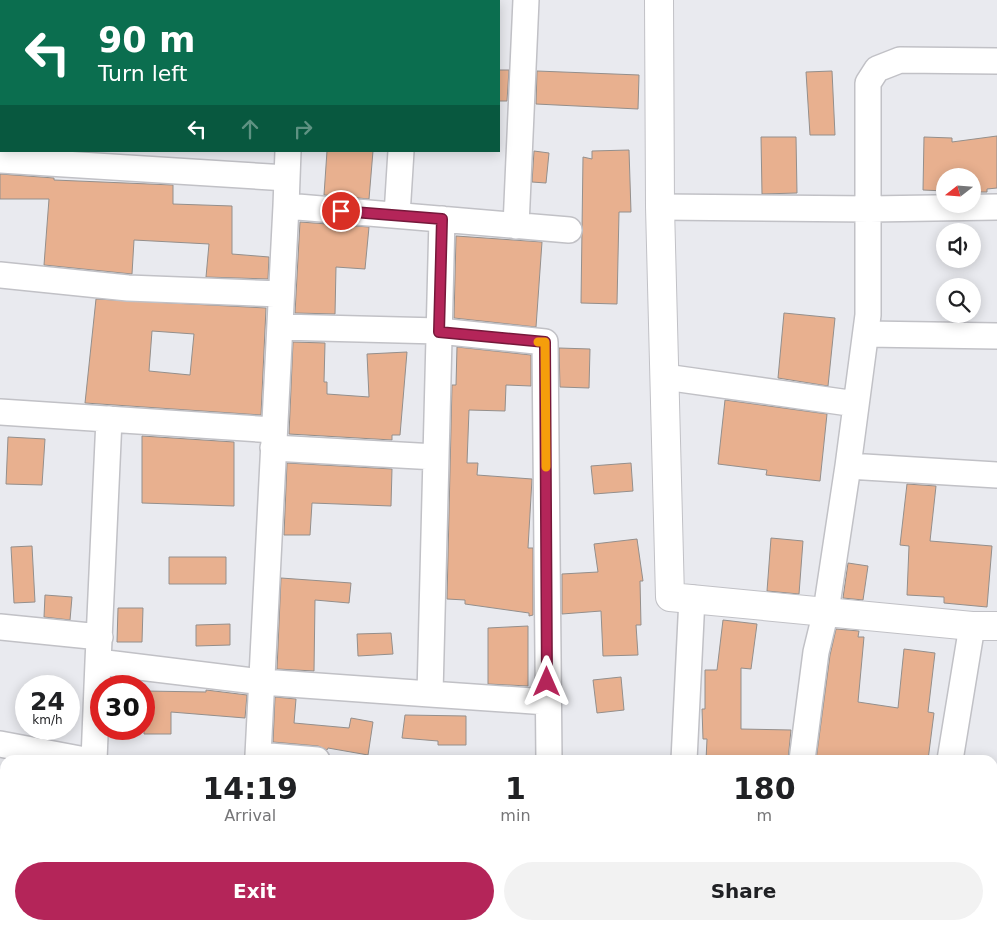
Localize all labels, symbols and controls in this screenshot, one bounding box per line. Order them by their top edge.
icon: left [15,20,80,85]
text: 90 m [98,20,195,60]
text: Turn left [98,61,187,86]
icon: left [183,115,211,143]
icon: ahead [236,115,264,143]
icon: right [289,115,317,143]
north arrow [936,168,981,212]
map controls [936,168,981,323]
pin [320,190,362,232]
icon: arrive [327,197,355,225]
button: sound [936,223,981,268]
button: search [936,278,981,323]
position arrow [520,655,572,707]
speed limit sign: 30 [90,675,155,740]
text: 24 [30,687,65,716]
text: km/h [32,713,63,727]
text: 14:19 [202,771,298,806]
text: 1 [505,771,526,806]
text: 180 [733,771,796,806]
text: Arrival [224,806,276,825]
text: min [500,806,531,825]
text: m [756,806,772,825]
button: Exit [15,862,494,920]
button: Share [504,862,983,920]

